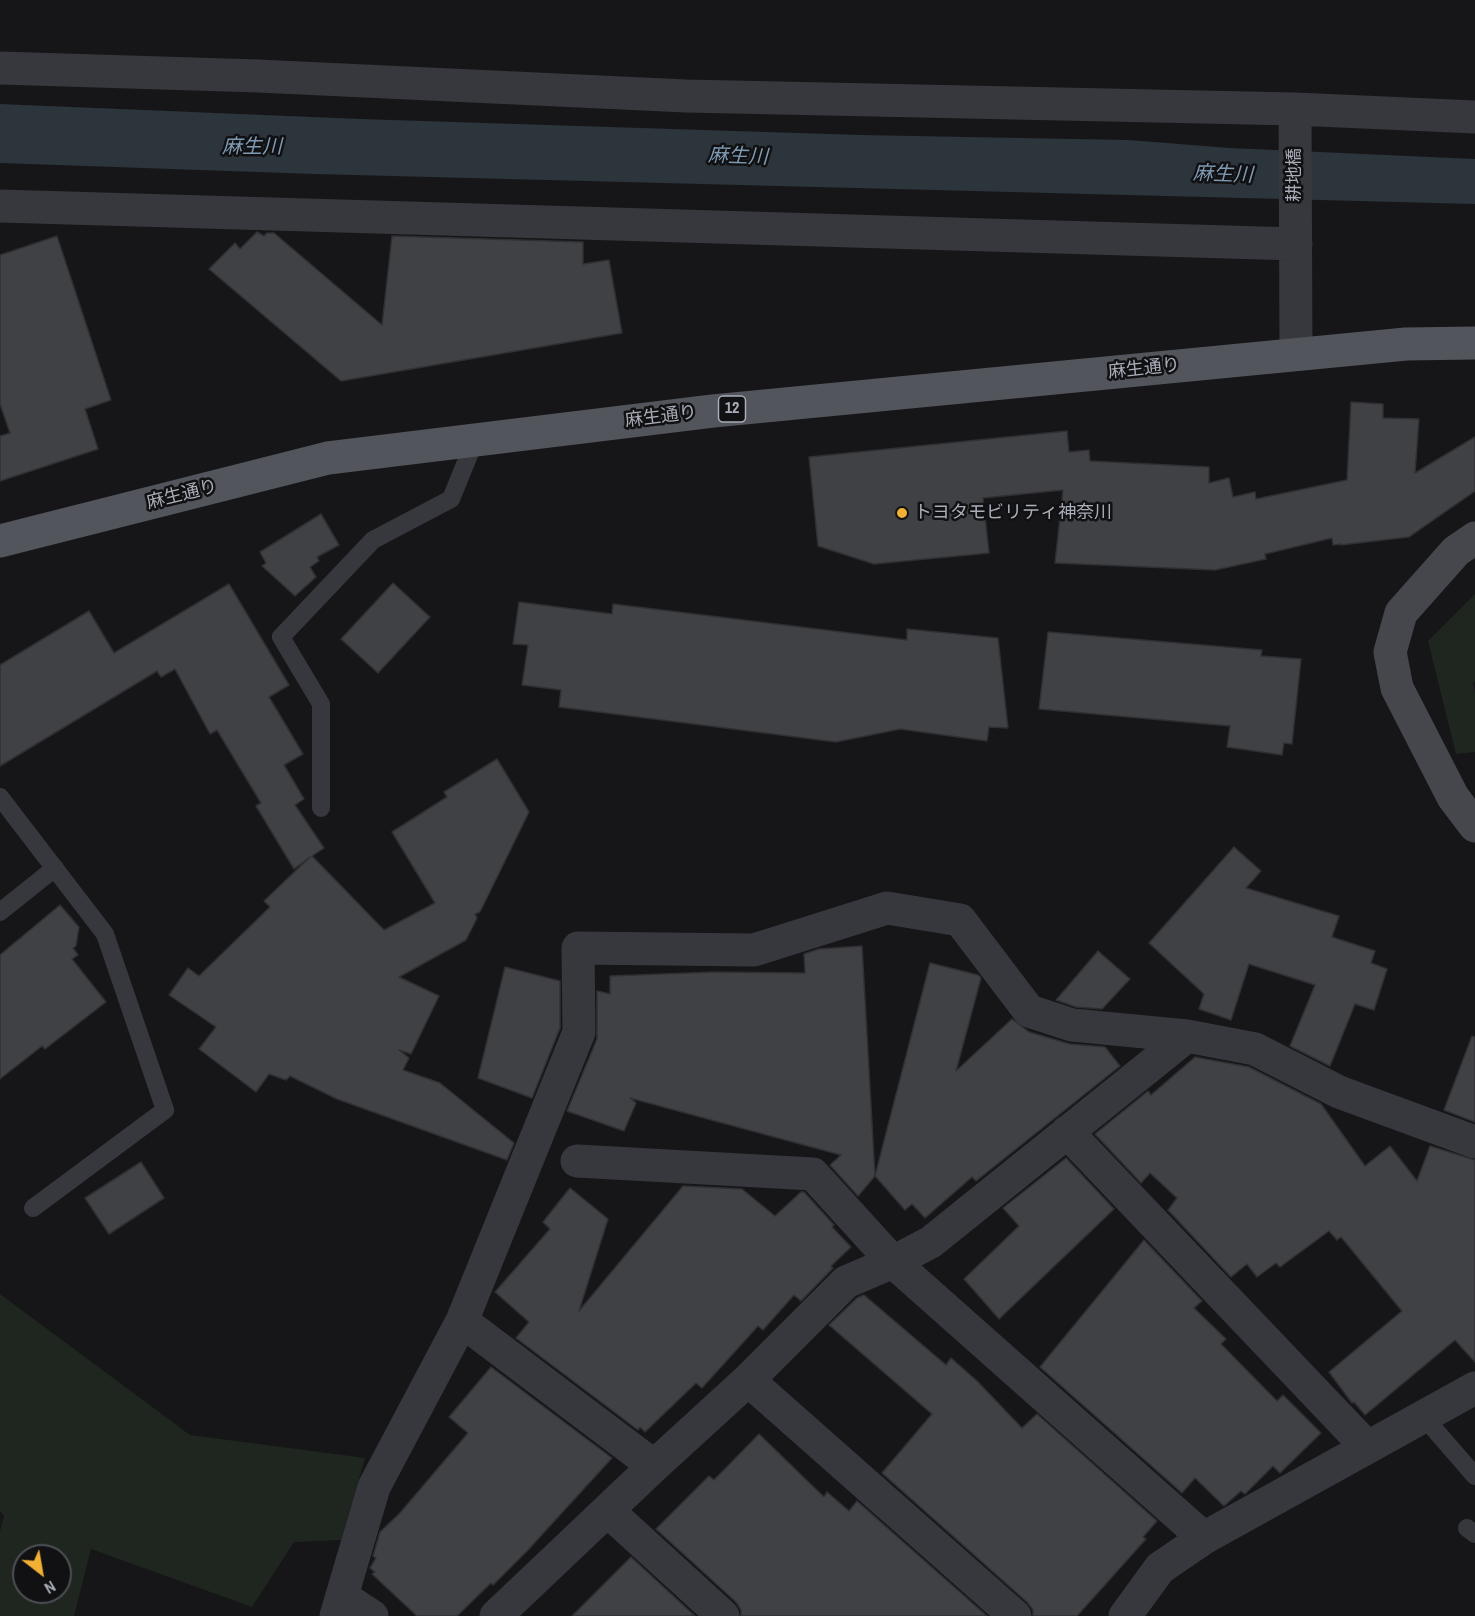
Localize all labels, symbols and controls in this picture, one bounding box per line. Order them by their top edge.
water label: 麻生川 [222,136,282,160]
water label: 麻生川 [708,144,768,170]
street label: 耕地橋 [1284,148,1306,202]
water label: 麻生川 [1193,162,1253,188]
street label: 麻生通り [1107,354,1181,384]
road number: 12 [718,396,746,422]
street label: 麻生通り [624,402,698,432]
street label: 麻生通り [144,476,220,514]
place label: トヨタモビリティ神奈川 [914,502,1112,524]
marker: トヨタモビリティ神奈川 [895,506,909,520]
north arrow [12,1544,72,1604]
text: N [41,1576,60,1600]

